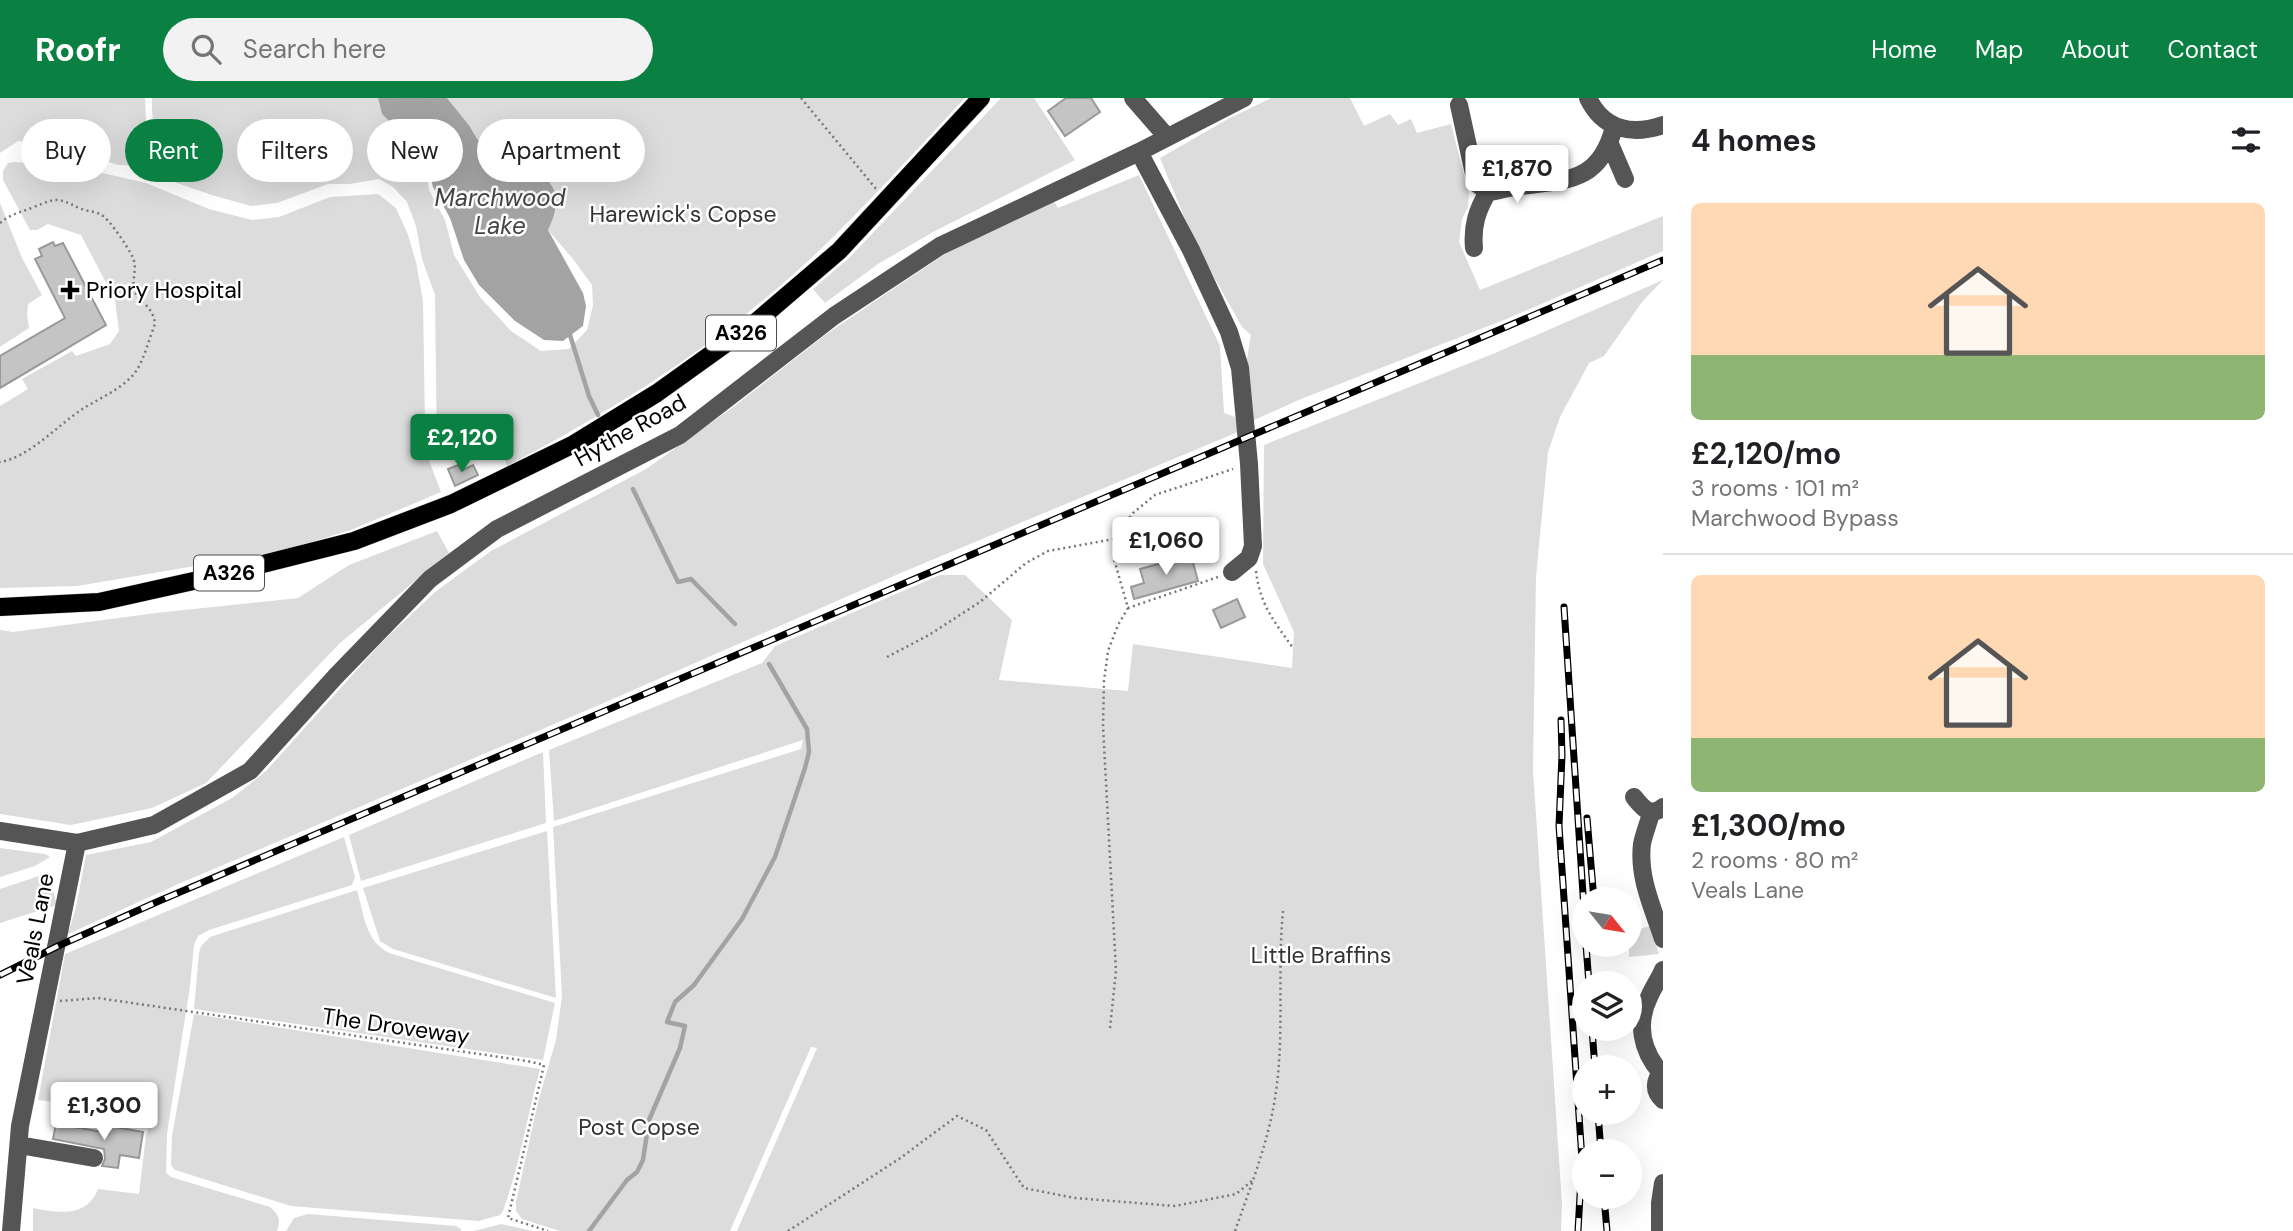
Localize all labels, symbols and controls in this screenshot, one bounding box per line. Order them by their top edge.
search box [163,18,653,81]
text: Roofr [35,28,121,71]
icon: search [187,30,225,68]
text: Search here [243,32,386,66]
text: Home [1871,34,1937,65]
text: Map [1975,34,2023,65]
text: About [2061,34,2130,65]
text: Contact [2168,34,2258,65]
chip: Buy [21,119,111,182]
chip: Rent [125,119,223,182]
chip: Filters [237,119,353,182]
chip: New [367,119,463,182]
chip: Apartment [477,119,645,182]
text: 4 homes [1691,121,1817,160]
icon: filters [2227,121,2265,159]
pin: £1,870 [1460,146,1574,205]
text: £1,870 [1481,153,1553,183]
water label: Marchwood Lake [435,182,567,241]
park label: Harewick's Copse [589,199,777,229]
icon: home [1915,248,2041,374]
place label: Priory Hospital [86,275,242,305]
marker: Priory Hospital [60,280,80,300]
road number: A326 [706,316,776,350]
street label: Hythe Road [569,387,691,473]
pin: £2,120 [405,414,519,474]
text: £2,120 [426,422,498,452]
text: £2,120/mo [1691,434,1841,473]
text: 3 rooms · 101 m² [1691,473,1859,503]
text: Marchwood Bypass [1691,503,1899,533]
pin: £1,060 [1109,518,1223,577]
text: £1,060 [1128,525,1204,555]
road number: A326 [194,556,264,590]
icon: home [1915,620,2041,746]
text: £1,300/mo [1691,806,1846,845]
text: 2 rooms · 80 m² [1691,845,1858,875]
street label: Veals Lane [9,871,61,987]
text: Veals Lane [1691,875,1804,905]
north arrow [1572,887,1642,957]
map controls [1572,887,1642,1209]
park label: Little Braffins [1251,940,1391,970]
button: layers [1572,971,1642,1041]
street label: The Droveway [320,1001,472,1051]
button: + [1572,1055,1642,1125]
pin: £1,300 [47,1082,161,1142]
text: £1,300 [67,1090,141,1120]
park label: Post Copse [578,1112,700,1142]
button: − [1572,1139,1642,1209]

